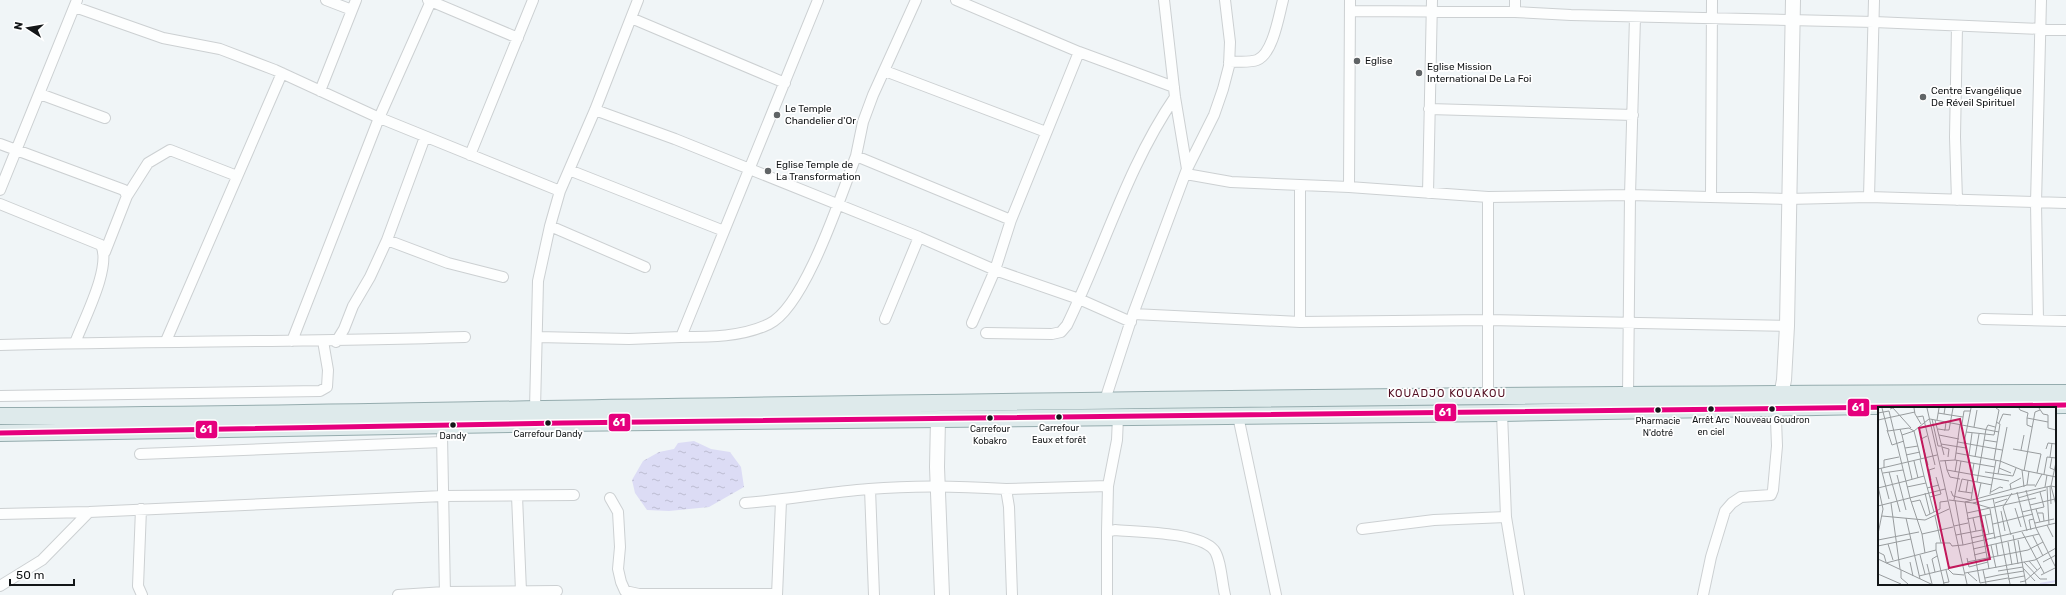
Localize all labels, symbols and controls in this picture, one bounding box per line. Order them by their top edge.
north arrow [8,8,48,48]
text: N [12,21,26,31]
place label: Eglise [1365,55,1393,67]
marker: Eglise [1352,56,1362,66]
place label: Eglise Mission International De La Foi [1427,61,1532,85]
marker: Eglise Mission International De La Foi [1414,68,1424,78]
place label: Centre Evangélique De Réveil Spirituel [1931,85,2022,109]
marker: Centre Evangélique De Réveil Spirituel [1918,92,1928,102]
place label: Le Temple Chandelier d'Or [785,103,856,127]
marker: Le Temple Chandelier d'Or [772,110,782,120]
place label: Eglise Temple de La Transformation [776,159,861,183]
marker: Eglise Temple de La Transformation [763,166,773,176]
district label: KOUADJO KOUAKOU [1388,387,1506,400]
line badge: 61 [1847,398,1870,417]
text: 61 [1852,401,1864,414]
line badge: 61 [1434,403,1457,422]
marker: Arrêt Arc en ciel [1706,404,1716,414]
marker: Nouveau Goudron [1767,404,1777,414]
marker: Pharmacie N'dotré [1653,405,1663,415]
text: 61 [1439,406,1451,419]
inset map [1878,407,2056,585]
marker: Carrefour Eaux et forêt [1054,412,1064,422]
line badge: 61 [608,413,631,432]
marker: Carrefour Kobakro [985,413,995,423]
place label: Arrêt Arc en ciel [1692,415,1730,437]
place label: Nouveau Goudron [1734,415,1810,425]
text: 61 [613,416,625,429]
place label: Pharmacie N'dotré [1636,416,1680,438]
marker: Carrefour Dandy [543,418,553,428]
line badge: 61 [195,420,218,439]
marker: Dandy [448,420,458,430]
text: 61 [200,423,212,436]
place label: Carrefour Eaux et forêt [1032,423,1086,445]
place label: Carrefour Kobakro [970,424,1011,446]
place label: Carrefour Dandy [513,429,583,439]
place label: Dandy [440,431,467,441]
scale bar [10,561,74,587]
text: 50 m [16,568,44,582]

